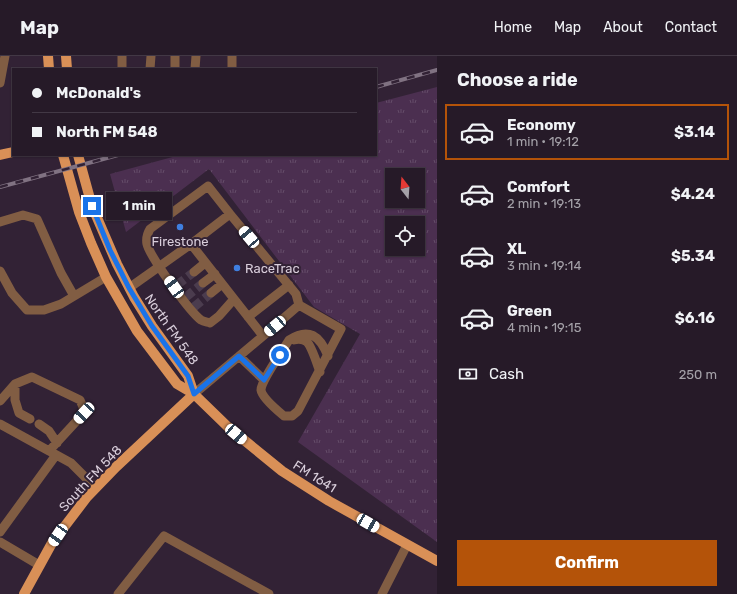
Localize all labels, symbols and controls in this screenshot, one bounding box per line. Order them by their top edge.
text: Map [20,16,59,39]
text: Home [494,19,532,36]
text: Map [554,19,581,36]
text: About [603,19,643,36]
text: Contact [665,19,717,36]
text: Choose a ride [457,69,578,91]
text: McDonald's [56,84,141,102]
icon: car [459,114,495,150]
text: Economy [507,116,576,134]
text: North FM 548 [56,123,158,141]
text: $3.14 [674,123,715,141]
text: 1 min · 19:12 [507,134,579,149]
north arrow [385,168,425,208]
map controls [385,168,425,256]
icon: car [459,176,495,212]
text: Comfort [507,178,570,196]
text: $4.24 [671,185,715,203]
callout: 1 min [106,192,172,220]
text: 2 min · 19:13 [507,196,581,211]
route end [83,197,101,215]
text: 1 min [122,198,156,213]
button: locate [385,216,425,256]
marker: Firestone [175,222,185,232]
car [237,224,261,250]
place label: Firestone [151,234,209,249]
icon: car [459,238,495,274]
text: XL [507,240,526,258]
text: $5.34 [671,247,715,265]
text: 3 min · 19:14 [507,258,581,273]
place label: RaceTrac [245,261,300,276]
marker: RaceTrac [232,263,242,273]
car [162,274,186,300]
street label: North FM 548 [142,291,201,368]
icon: car [459,300,495,336]
text: Green [507,302,552,320]
text: $6.16 [675,309,715,327]
car [262,314,288,338]
text: 4 min · 19:15 [507,320,581,335]
route start [271,346,289,364]
icon: cash [457,363,479,385]
text: Cash [489,365,524,383]
text: 250 m [679,367,717,382]
car [71,400,97,426]
car [223,422,249,446]
street label: South FM 548 [56,442,125,514]
street label: FM 1641 [290,457,339,495]
car [355,512,381,534]
car [46,522,70,548]
button: Confirm [457,540,717,586]

